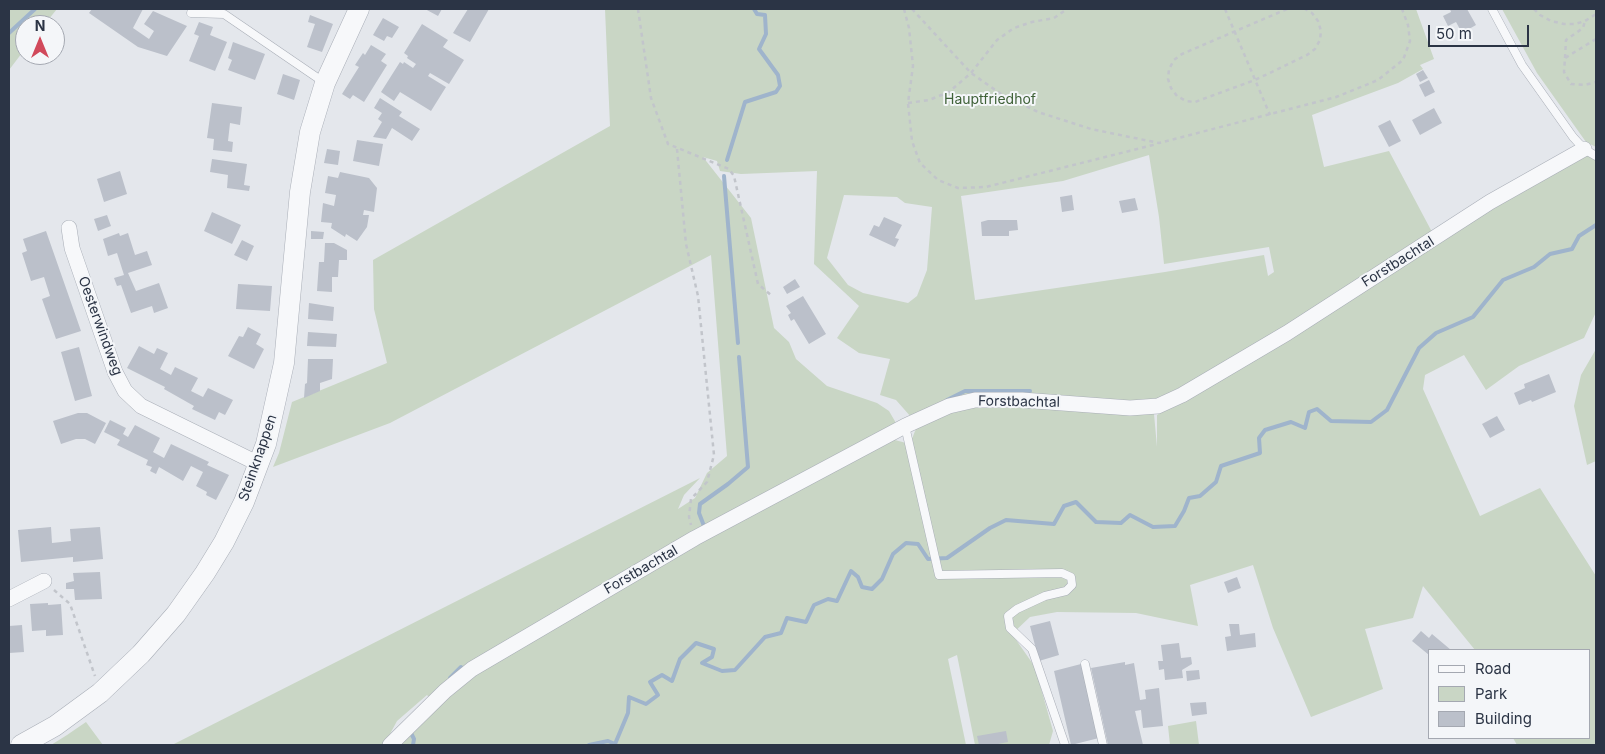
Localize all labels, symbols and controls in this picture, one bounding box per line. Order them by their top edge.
north arrow [15,15,65,65]
scale bar [1430,15,1531,47]
text: N [35,17,45,34]
text: 50 m [1436,24,1472,43]
park label: Hauptfriedhof [944,92,1036,108]
street label: Forstbachtal [1359,233,1437,291]
street label: Oesterwindweg [74,274,126,378]
street label: Forstbachtal [978,393,1060,411]
street label: Steinknappen [235,412,281,504]
street label: Forstbachtal [601,542,681,598]
legend [1428,649,1590,739]
text: Road [1475,659,1511,678]
text: Park [1475,684,1507,703]
text: Building [1475,709,1532,728]

